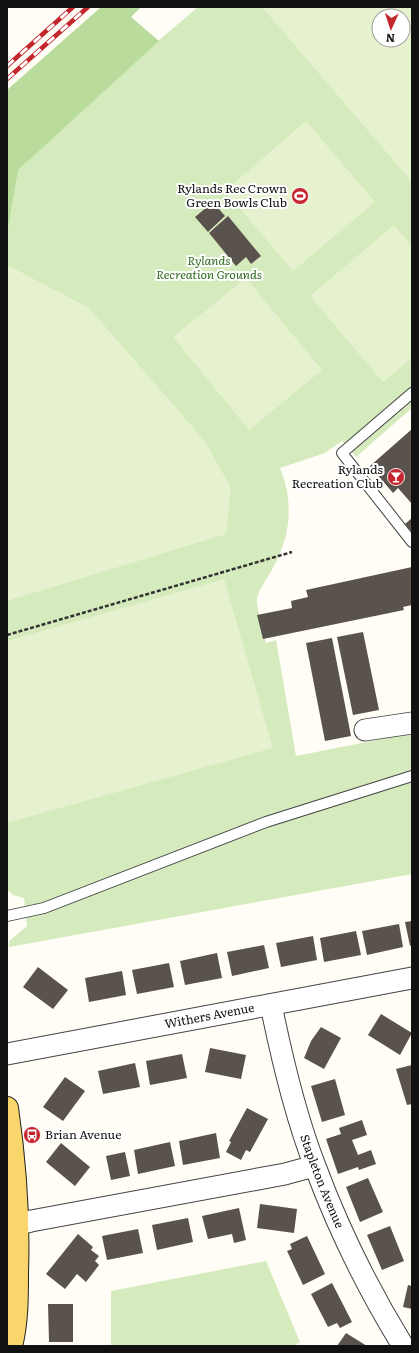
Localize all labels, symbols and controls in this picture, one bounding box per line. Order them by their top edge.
north arrow [371,8,411,48]
text: N [385,31,395,47]
place label: Rylands Rec Crown Green Bowls Club [177,179,287,211]
sports icon: Rylands Rec Crown Green Bowls Club [290,186,310,206]
park label: Rylands Recreation Grounds [156,251,262,283]
place label: Rylands Recreation Club [292,460,384,492]
bar icon: Rylands Recreation Club [386,467,406,487]
street label: Withers Avenue [163,998,256,1032]
bus stop icon: Brian Avenue [22,1125,42,1145]
place label: Brian Avenue [45,1125,121,1143]
street label: Stapleton Avenue [296,1132,349,1231]

